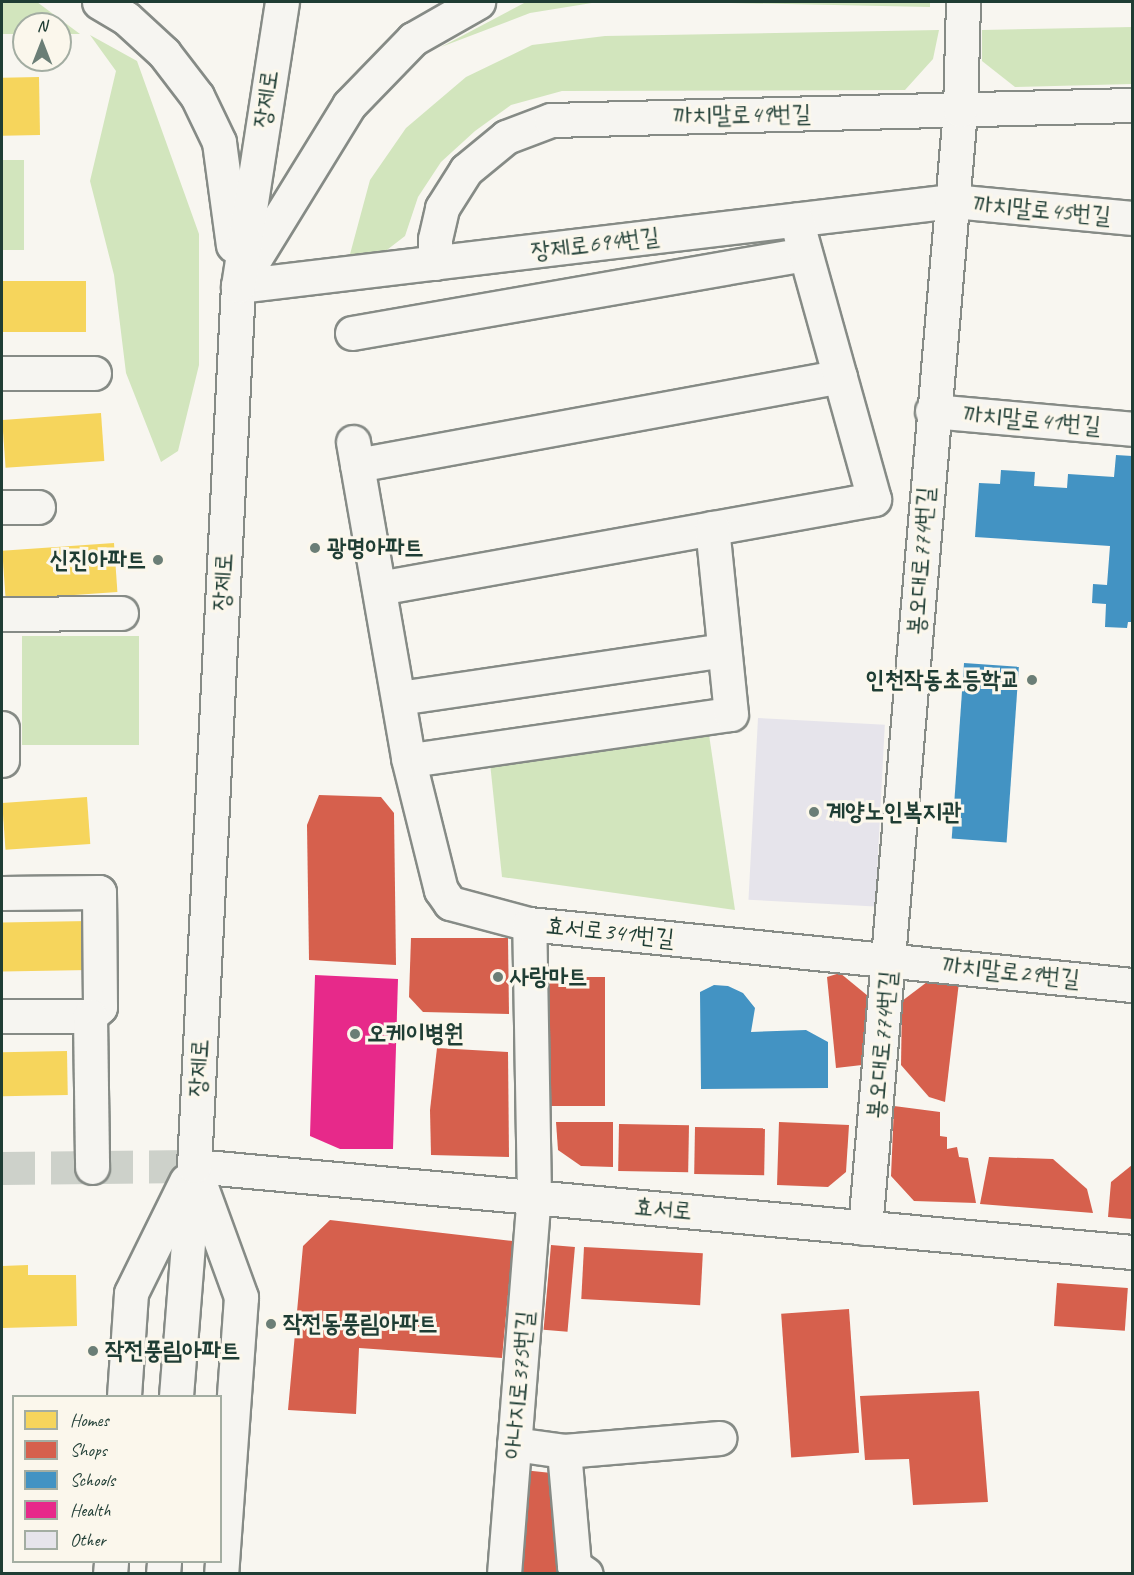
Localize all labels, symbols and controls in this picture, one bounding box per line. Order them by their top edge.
north arrow [12,12,72,72]
text: N [37,16,47,36]
street label: 장제로 [248,68,284,130]
street label: 까치말로49번길 [673,99,811,131]
street label: 까치말로45번길 [972,190,1112,230]
street label: 장제로694번길 [529,222,661,266]
street label: 까치말로41번길 [962,400,1102,440]
street label: 봉오대로774번길 [901,486,941,636]
place label: 광명아파트 [327,534,424,562]
marker: 광명아파트 [308,541,322,555]
place label: 신진아파트 [49,546,146,574]
street label: 장제로 [207,552,239,612]
marker: 신진아파트 [151,553,165,567]
place label: 인천작동초등학교 [866,666,1020,694]
marker: 인천작동초등학교 [1025,673,1039,687]
place label: 계양노인복지관 [826,798,961,826]
marker: 계양노인복지관 [807,805,821,819]
street label: 효서로341번길 [544,911,676,953]
street label: 까치말로29번길 [941,950,1081,994]
place label: 사랑마트 [510,963,587,991]
marker: 사랑마트 [491,970,505,984]
street label: 봉오대로774번길 [861,970,903,1120]
place label: 오케이병원 [367,1020,464,1048]
marker: 오케이병원 [348,1027,362,1041]
street label: 장제로 [183,1038,215,1098]
street label: 효서로 [633,1192,693,1226]
place label: 작전동풍림아파트 [283,1310,437,1338]
street label: 아나지로375번길 [498,1310,540,1460]
marker: 작전동풍림아파트 [264,1317,278,1331]
place label: 작전풍림아파트 [105,1337,240,1365]
marker: 작전풍림아파트 [86,1344,100,1358]
legend [12,1395,222,1563]
text: Homes [70,1409,109,1431]
text: Shops [70,1439,107,1461]
text: Schools [70,1469,115,1491]
text: Health [70,1499,110,1521]
text: Other [70,1529,106,1551]

